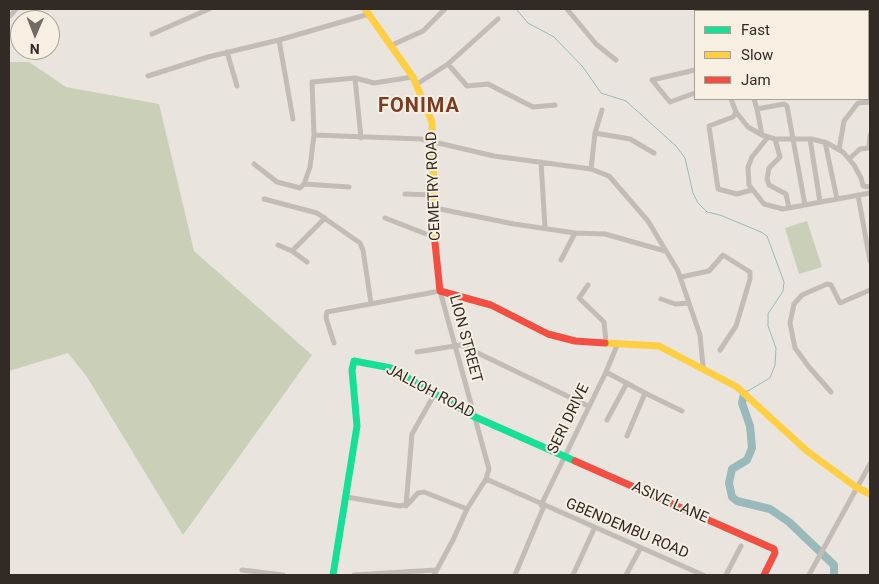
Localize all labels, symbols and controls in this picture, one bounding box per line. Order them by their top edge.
north arrow [10,10,60,60]
legend [694,10,869,100]
text: Fast [741,21,770,39]
text: N [30,41,40,57]
text: Slow [741,46,773,64]
text: Jam [741,71,771,89]
district label: FONIMA [377,95,461,119]
street label: CEMETRY ROAD [423,131,445,241]
street label: LION STREET [445,293,485,385]
street label: JALLOH ROAD [383,361,477,423]
street label: SERI DRIVE [544,381,594,457]
street label: ASIVE LANE [629,478,711,528]
street label: GBENDEMBU ROAD [563,495,691,563]

